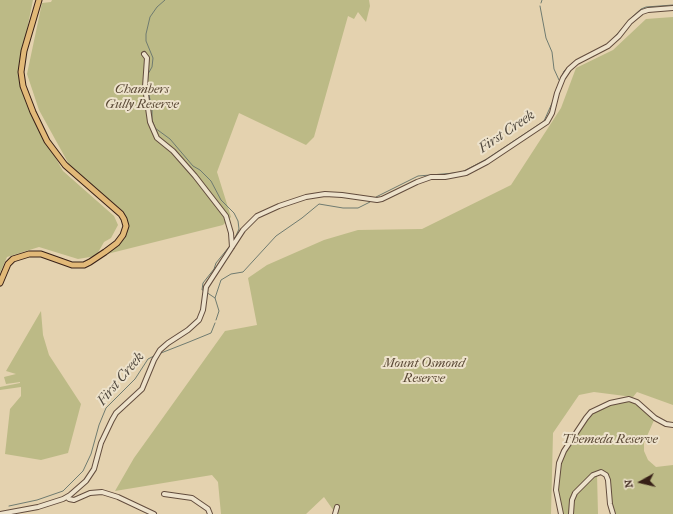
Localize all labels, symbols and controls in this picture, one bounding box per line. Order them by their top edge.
park label: Chambers Gully Reserve [105,82,179,113]
water label: First Creek [476,107,538,157]
water label: First Creek [94,349,148,409]
park label: Mount Osmond Reserve [383,356,465,387]
park label: Themeda Reserve [562,432,658,448]
north arrow [621,462,661,502]
text: N [622,479,636,489]

